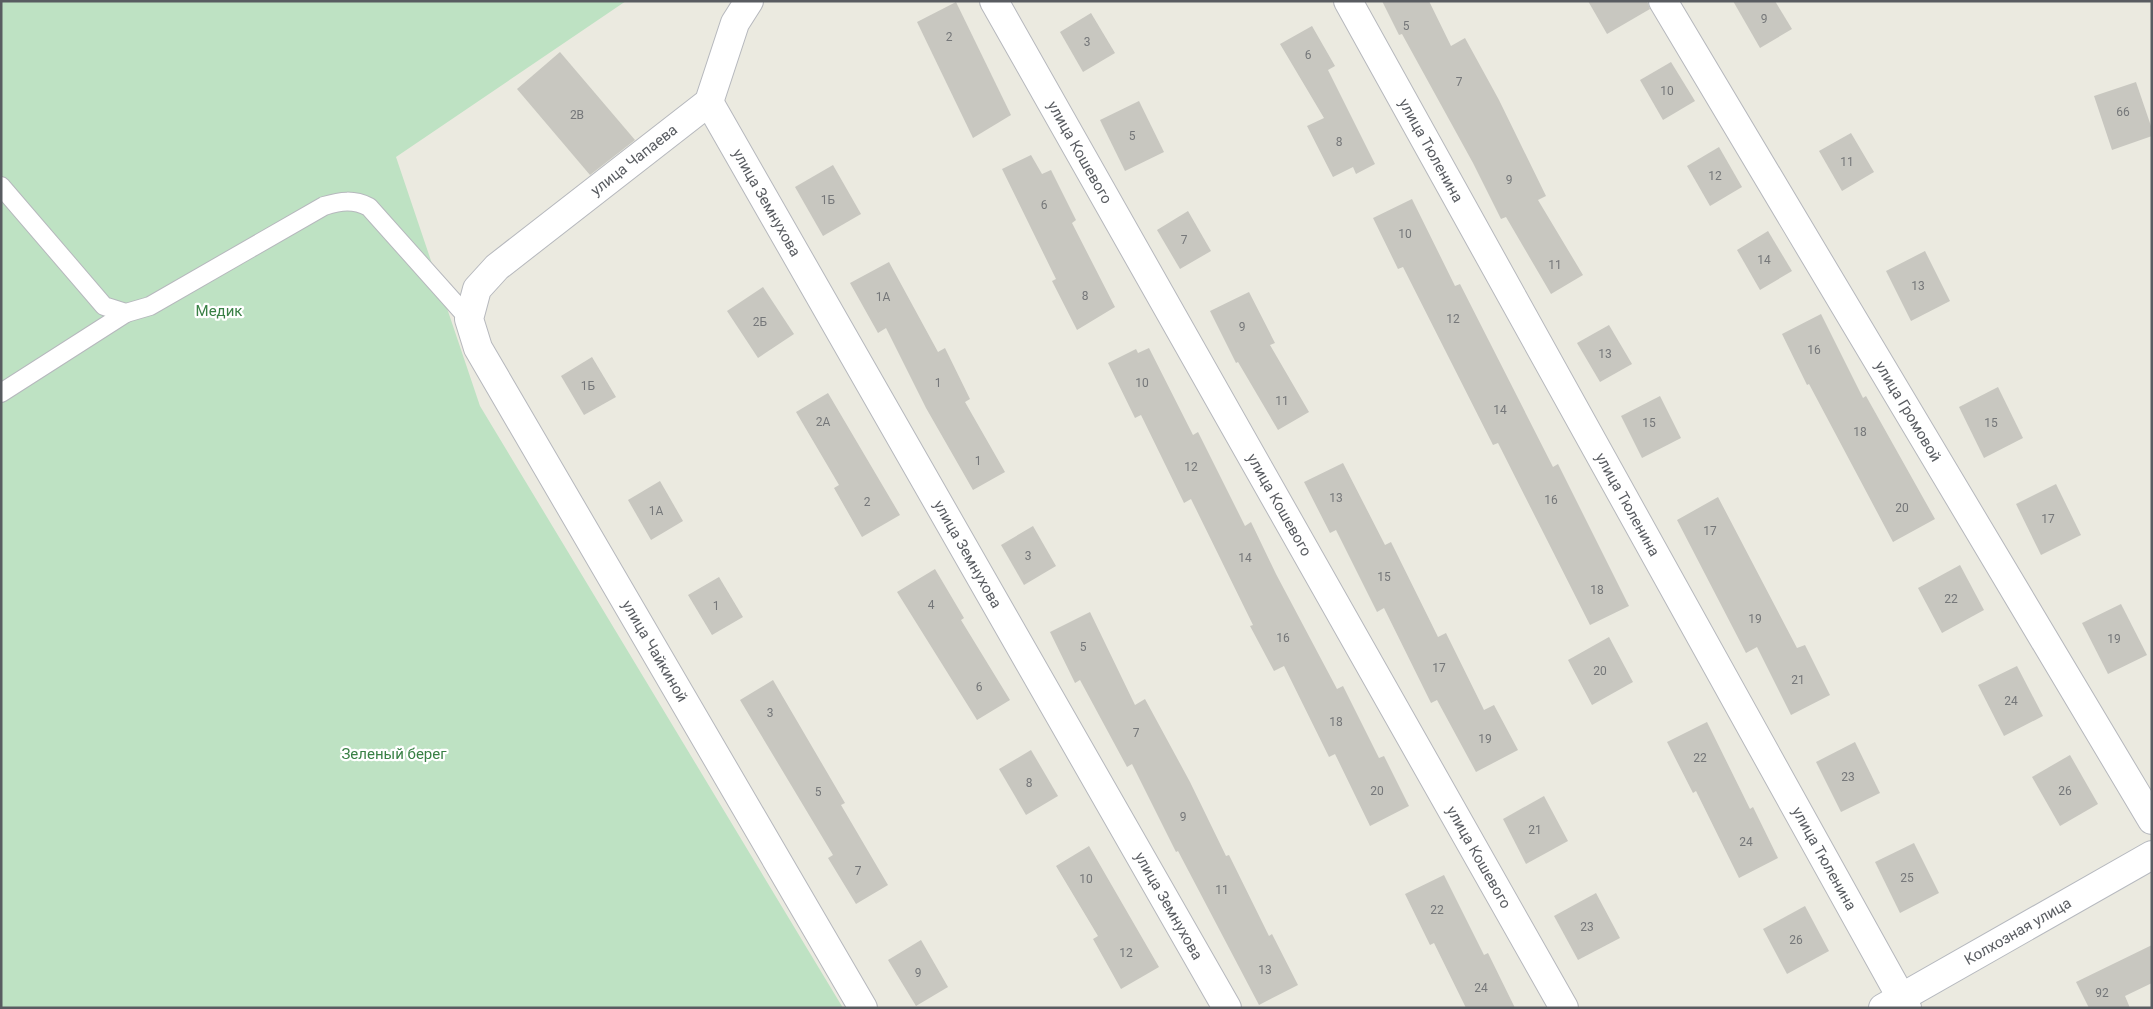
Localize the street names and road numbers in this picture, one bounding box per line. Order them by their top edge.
street label: улица Тюленина [1395,96,1467,205]
street label: улица Кошевого [1044,98,1116,207]
street label: улица Чапаева [587,121,681,199]
street label: улица Земнухова [729,146,805,260]
street label: улица Громовой [1871,358,1945,465]
street label: улица Кошевого [1243,450,1315,559]
street label: улица Тюленина [1592,450,1664,560]
street label: улица Земнухова [930,497,1006,611]
street label: улица Чайкиной [618,597,692,705]
street label: улица Кошевого [1443,803,1515,912]
street label: улица Тюленина [1788,804,1860,914]
street label: улица Земнухова [1131,849,1207,963]
street label: Колхозная улица [1961,894,2074,969]

